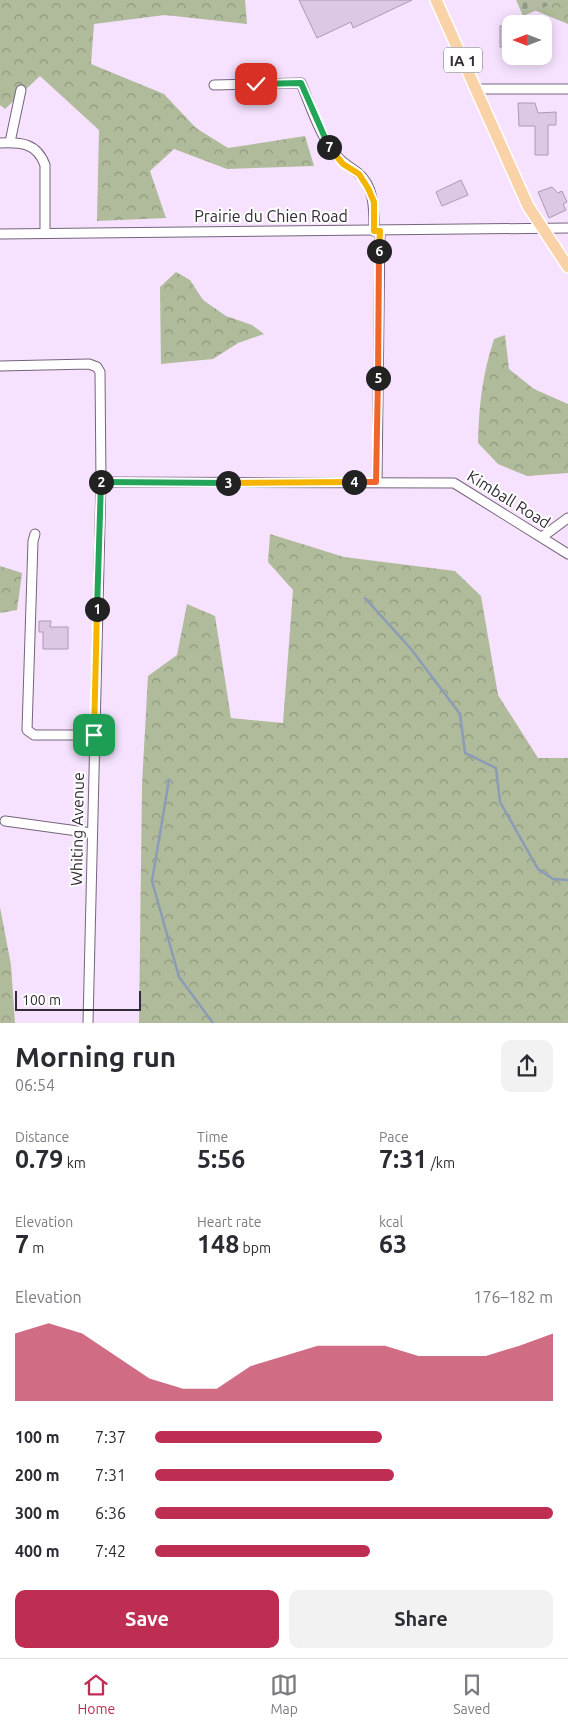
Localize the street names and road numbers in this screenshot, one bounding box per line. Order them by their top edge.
road number: IA 1 [444,48,482,72]
street label: Prairie du Chien Road [194,207,348,225]
street label: Kimball Road [464,466,554,532]
street label: Whiting Avenue [67,772,87,886]

